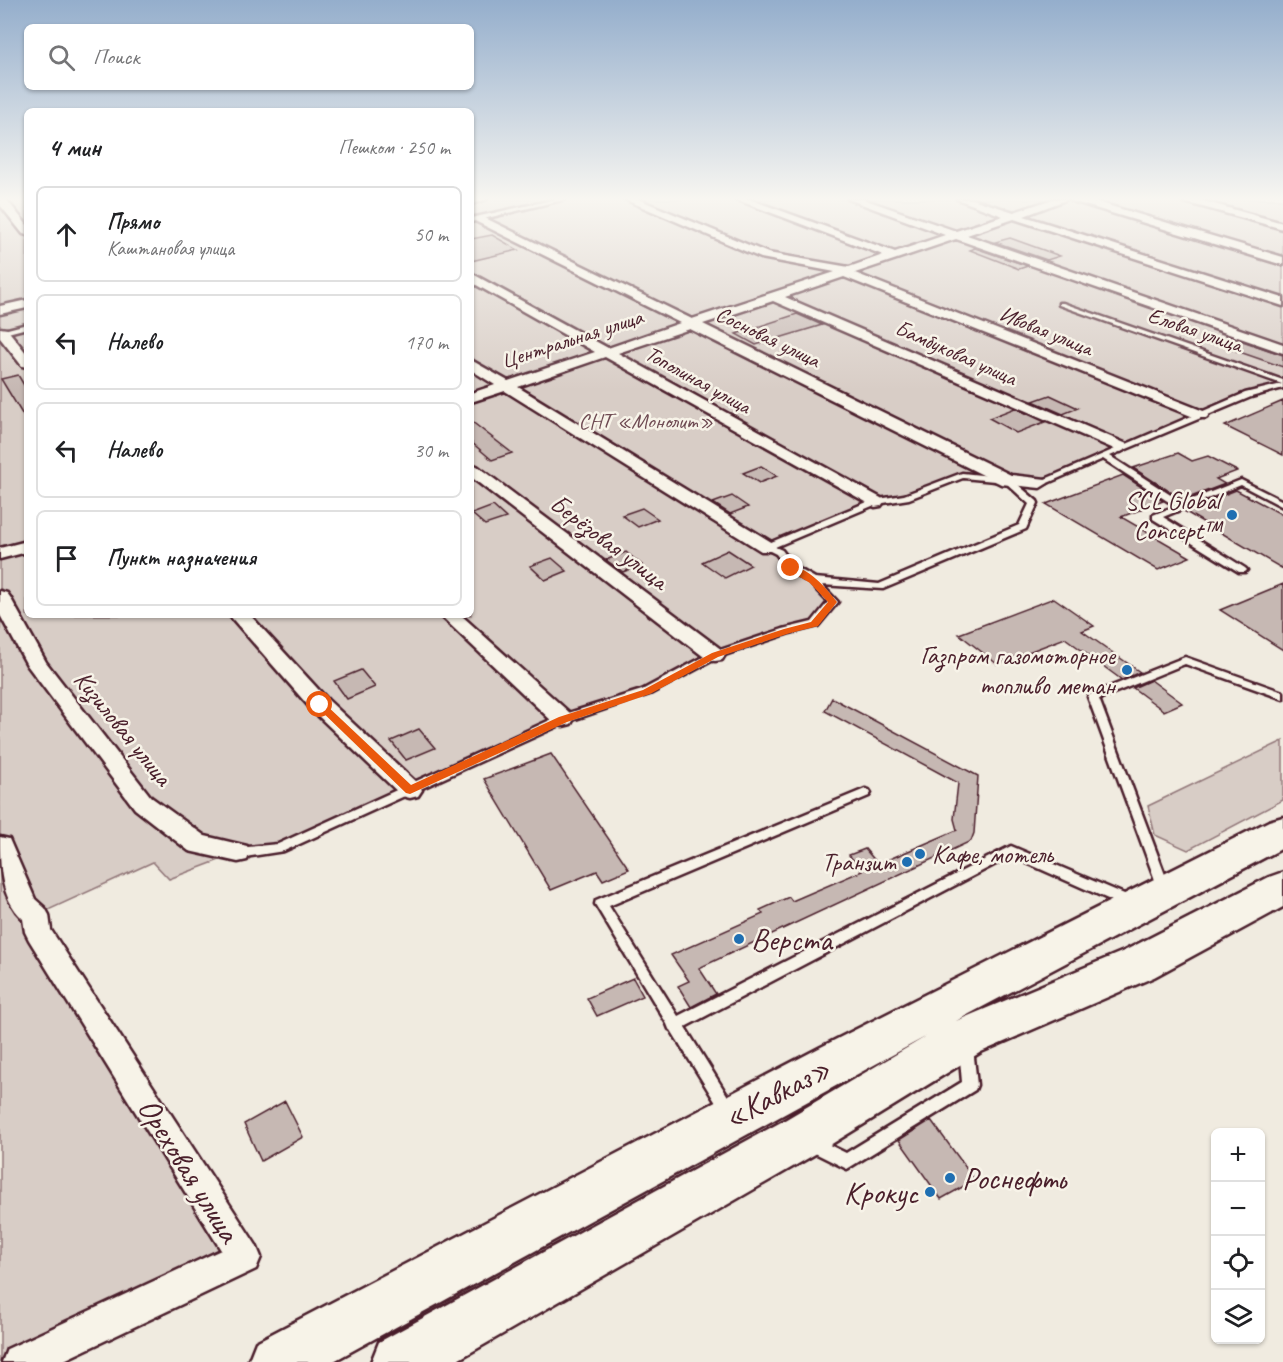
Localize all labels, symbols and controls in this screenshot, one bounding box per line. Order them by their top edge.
search box [24,24,474,90]
icon: search [45,41,78,74]
text: Поиск [93,43,139,71]
text: 4 мин [48,131,101,164]
text: Пешком · 250 m [338,135,450,160]
text: Прямо [107,208,159,236]
icon: ahead [50,218,83,251]
text: 50 m [414,222,448,247]
text: Каштановая улица [107,236,234,261]
street label: Сосновая улица [711,300,826,375]
street label: Ивовая улица [995,300,1098,363]
street label: Еловая улица [1144,301,1248,360]
street label: Центральная улица [498,302,648,375]
street label: Бамбуковая улица [891,314,1022,393]
icon: left [50,326,83,359]
text: Налево [107,328,163,356]
text: 170 m [405,330,448,355]
street label: Тополиная улица [640,340,757,421]
park label: СНТ «Монолит» [579,407,713,435]
icon: left [50,434,83,467]
text: Налево [107,436,163,464]
text: 30 m [414,438,448,463]
place label: SCL Global Concept™ [1125,484,1225,547]
street label: Берёзовая улица [543,487,676,599]
marker: SCL Global Concept™ [1225,508,1239,522]
icon: arrive [50,542,83,575]
text: Пункт назначения [107,544,256,572]
route end [777,554,803,580]
place label: Газпром газомоторное топливо метан [920,639,1117,702]
marker: Газпром газомоторное топливо метан [1120,663,1134,677]
street label: Кизиловая улица [66,664,180,794]
route start [306,691,332,717]
place label: Кафе, мотель [932,838,1055,871]
place label: Транзит [821,846,897,879]
marker: Кафе, мотель [913,847,927,861]
marker: Транзит [900,855,914,869]
place label: Верста [751,919,834,960]
marker: Верста [732,932,746,946]
street label: «Кавказ» [717,1048,837,1138]
street label: Ореховая улица [128,1090,251,1252]
map controls [1211,1128,1265,1344]
button: + [1211,1128,1265,1182]
place label: Роснефть [962,1158,1068,1199]
marker: Роснефть [943,1171,957,1185]
place label: Крокус [844,1172,919,1213]
button: − [1211,1182,1265,1236]
marker: Крокус [923,1185,937,1199]
button: locate [1211,1236,1265,1290]
button: layers [1211,1290,1265,1344]

